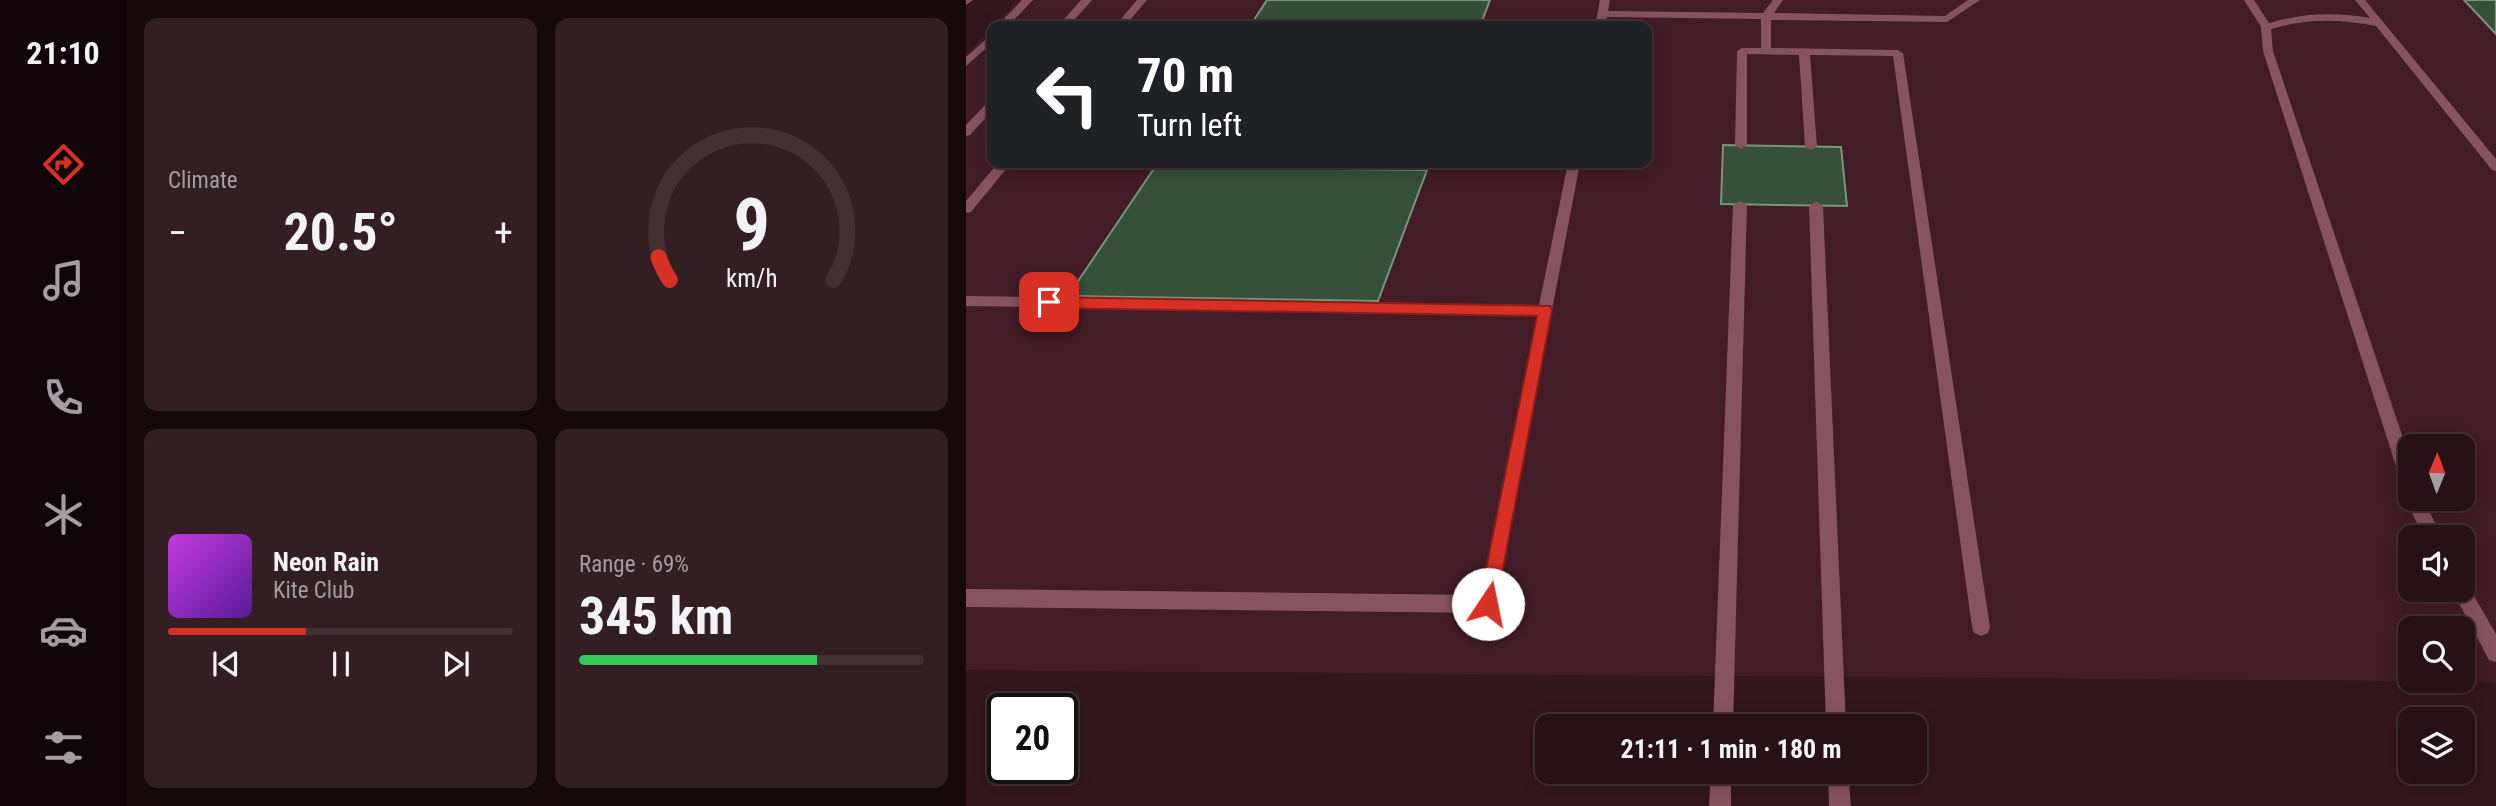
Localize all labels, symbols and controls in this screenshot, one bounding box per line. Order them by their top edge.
text: 21:10 [26,34,100,72]
text: 70 m [1137,47,1234,104]
icon: left [1022,49,1113,140]
text: Turn left [1137,106,1242,144]
icon: directions [39,140,88,189]
text: Climate [168,167,238,194]
text: 9 [733,183,770,269]
text: 20.5° [283,202,398,263]
text: − [168,211,187,255]
text: + [494,211,513,255]
icon: music [39,256,88,305]
text: km/h [726,264,777,293]
pin [1019,272,1079,332]
icon: arrive [1030,283,1068,321]
icon: phone [39,373,88,422]
north arrow [2398,434,2474,511]
map controls [2398,434,2475,784]
icon: climate [39,490,88,539]
button: sound [2398,525,2475,602]
text: Neon Rain [273,547,379,577]
text: Range · 69% [579,551,689,578]
position arrow [1451,567,1525,641]
text: Kite Club [273,577,354,604]
text: 345 km [579,586,733,647]
icon: car [39,606,88,655]
button: search [2398,616,2475,693]
icon: previous [207,645,245,683]
icon: pause [322,645,360,683]
icon: next [437,645,475,683]
speed limit sign: 20 [987,693,1078,784]
button: layers [2398,707,2475,784]
icon: filters [39,723,88,772]
text: 21:11 · 1 min · 180 m [1621,734,1841,764]

